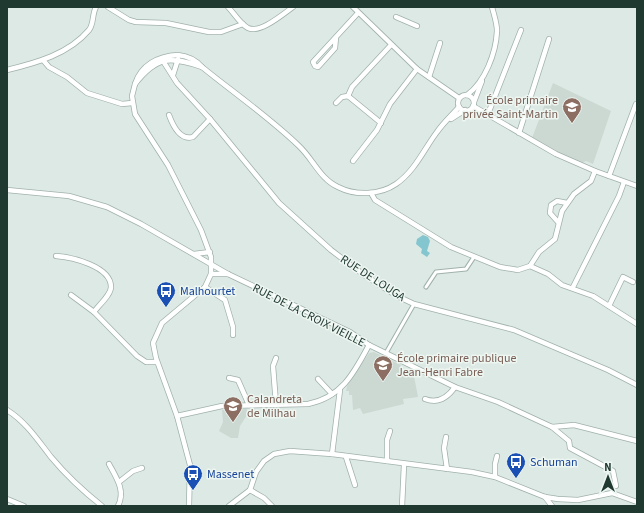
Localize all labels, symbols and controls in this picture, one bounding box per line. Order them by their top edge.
place label: École primaire privée Saint-Martin [462,92,558,123]
school or university icon: École primaire privée Saint-Martin [561,96,583,124]
street label: RUE DE LOUGA [337,251,409,306]
bus stop icon: Malhourtet [155,280,177,308]
street label: RUE DE LA CROIX VIEILLE [250,280,368,351]
place label: Malhourtet [180,283,235,300]
place label: École primaire publique Jean-Henri Fabre [397,350,516,381]
school or university icon: École primaire publique Jean-Henri Fabre [372,354,394,382]
place label: Calandreta de Milhau [247,391,302,422]
school or university icon: Calandreta de Milhau [222,395,244,423]
bus stop icon: Schuman [505,451,527,479]
place label: Schuman [530,454,578,471]
north arrow [588,457,628,497]
text: N [604,460,612,475]
bus stop icon: Massenet [182,463,204,491]
place label: Massenet [207,466,254,483]

